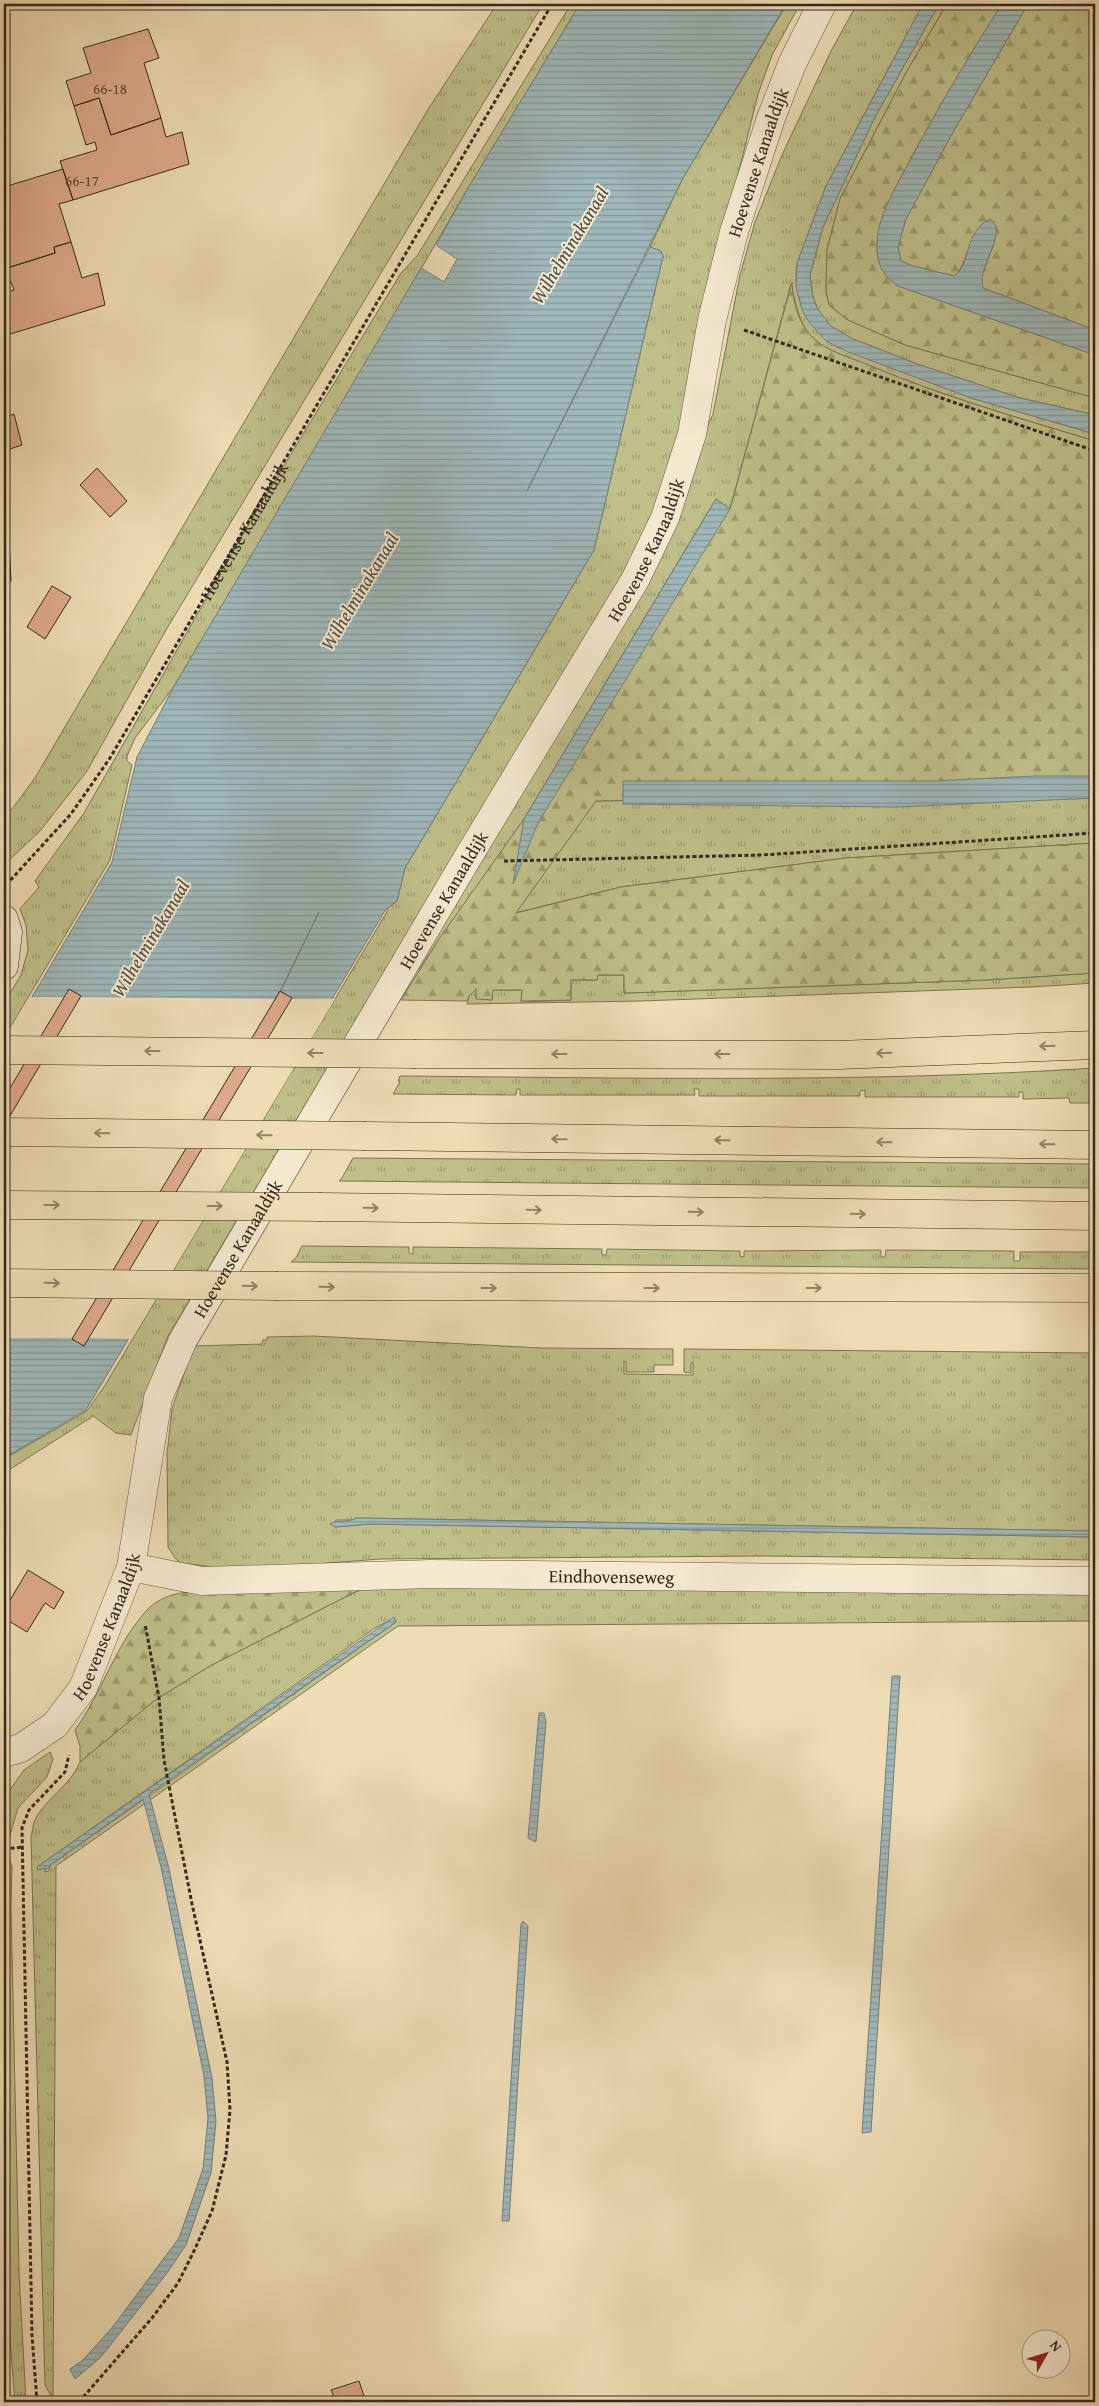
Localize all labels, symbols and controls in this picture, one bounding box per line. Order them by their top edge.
house number: 66-18 [93,78,127,99]
street label: Hoevense Kanaaldijk [720,83,795,241]
house number: 66-17 [65,170,99,191]
water label: Wilhelminakanaal [523,181,615,309]
street label: Hoevense Kanaaldijk [192,456,295,605]
street label: Hoevense Kanaaldijk [600,474,691,626]
water label: Wilhelminakanaal [313,527,405,655]
street label: Hoevense Kanaaldijk [391,825,495,974]
water label: Wilhelminakanaal [104,874,196,1002]
one-way arrow [1039,1042,1055,1051]
one-way arrow [145,1047,161,1056]
one-way arrow [307,1048,324,1058]
one-way arrow [876,1048,892,1057]
one-way arrow [551,1049,568,1059]
one-way arrow [714,1049,730,1059]
one-way arrow [94,1128,110,1138]
one-way arrow [257,1130,273,1140]
one-way arrow [551,1134,568,1144]
one-way arrow [714,1136,730,1145]
one-way arrow [876,1137,892,1147]
one-way arrow [1039,1139,1055,1149]
street label: Hoevense Kanaaldijk [186,1173,289,1323]
one-way arrow [44,1200,60,1210]
one-way arrow [207,1202,223,1211]
one-way arrow [362,1203,379,1213]
one-way arrow [525,1205,541,1215]
one-way arrow [688,1207,704,1217]
one-way arrow [850,1209,866,1218]
one-way arrow [44,1278,60,1288]
one-way arrow [242,1281,258,1291]
one-way arrow [318,1282,335,1292]
one-way arrow [481,1283,497,1293]
one-way arrow [644,1283,660,1293]
one-way arrow [806,1283,822,1293]
street label: Hoevense Kanaaldijk [65,1550,147,1706]
street label: Eindhovenseweg [549,1562,674,1590]
north arrow [1022,2328,1072,2378]
text: N [1045,2336,1067,2356]

